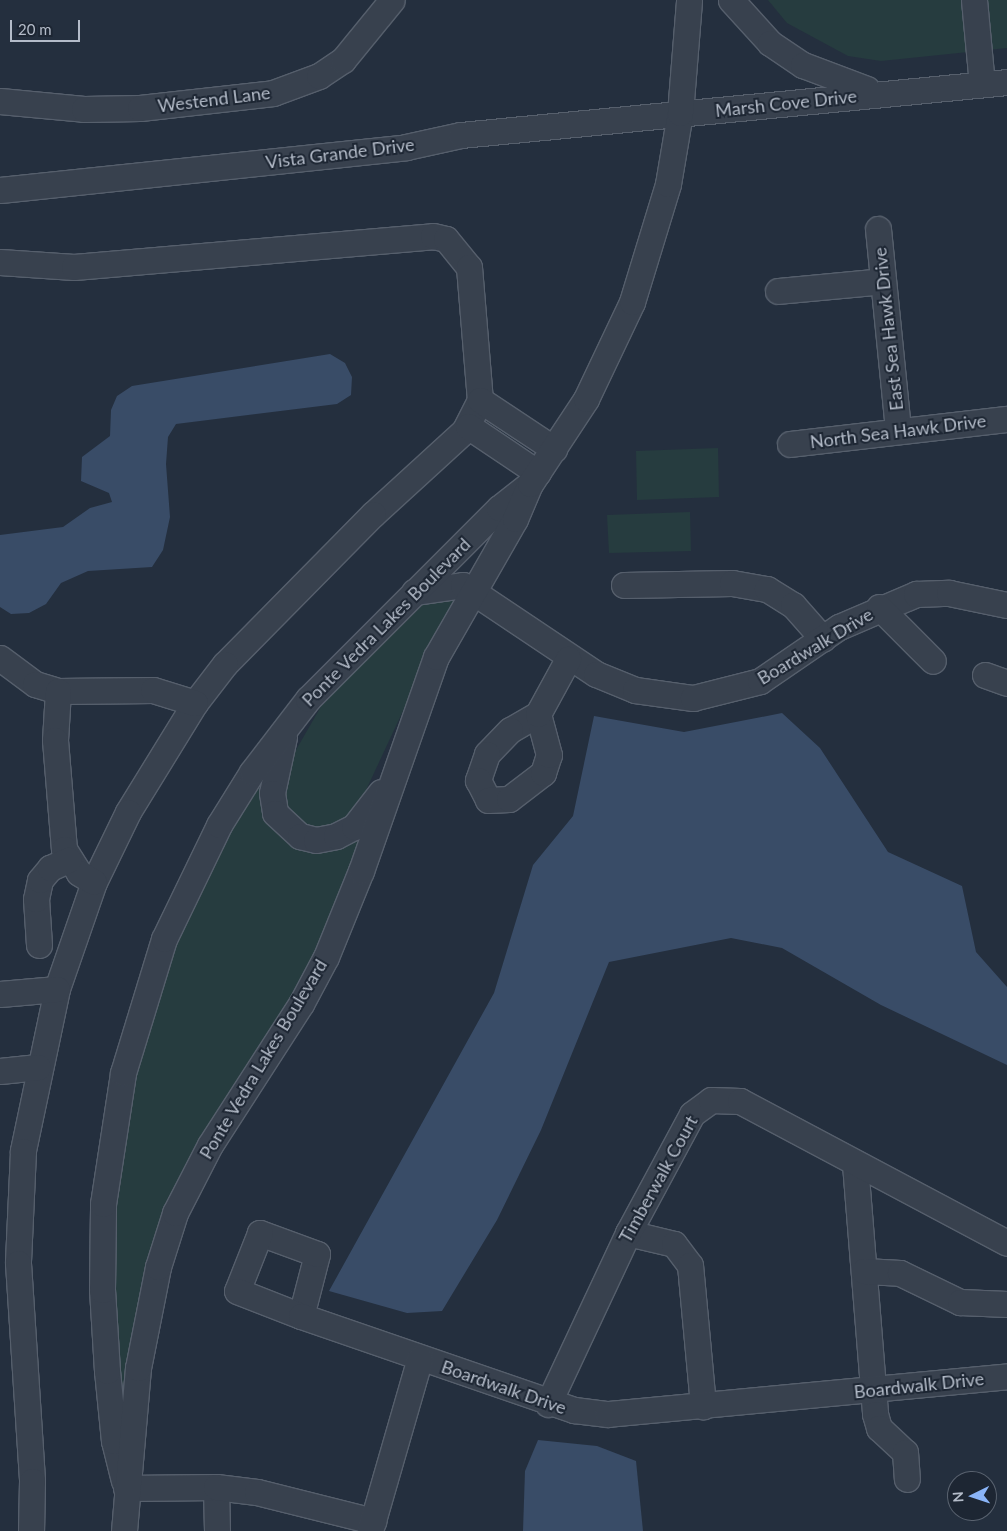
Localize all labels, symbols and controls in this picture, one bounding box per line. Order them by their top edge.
scale bar [12,10,82,42]
text: 20 m [18,20,52,38]
street label: Westend Lane [156,81,272,117]
street label: Marsh Cove Drive [714,85,858,121]
street label: Vista Grande Drive [264,133,416,173]
street label: East Sea Hawk Drive [869,246,907,412]
street label: North Sea Hawk Drive [809,409,987,453]
street label: Ponte Vedra Lakes Boulevard [297,533,475,711]
street label: Boardwalk Drive [753,603,877,689]
street label: Ponte Vedra Lakes Boulevard [195,955,331,1163]
street label: Timberwalk Court [614,1112,702,1246]
street label: Boardwalk Drive [439,1355,569,1419]
street label: Boardwalk Drive [853,1367,985,1403]
north arrow [947,1471,997,1521]
text: N [949,1491,966,1503]

